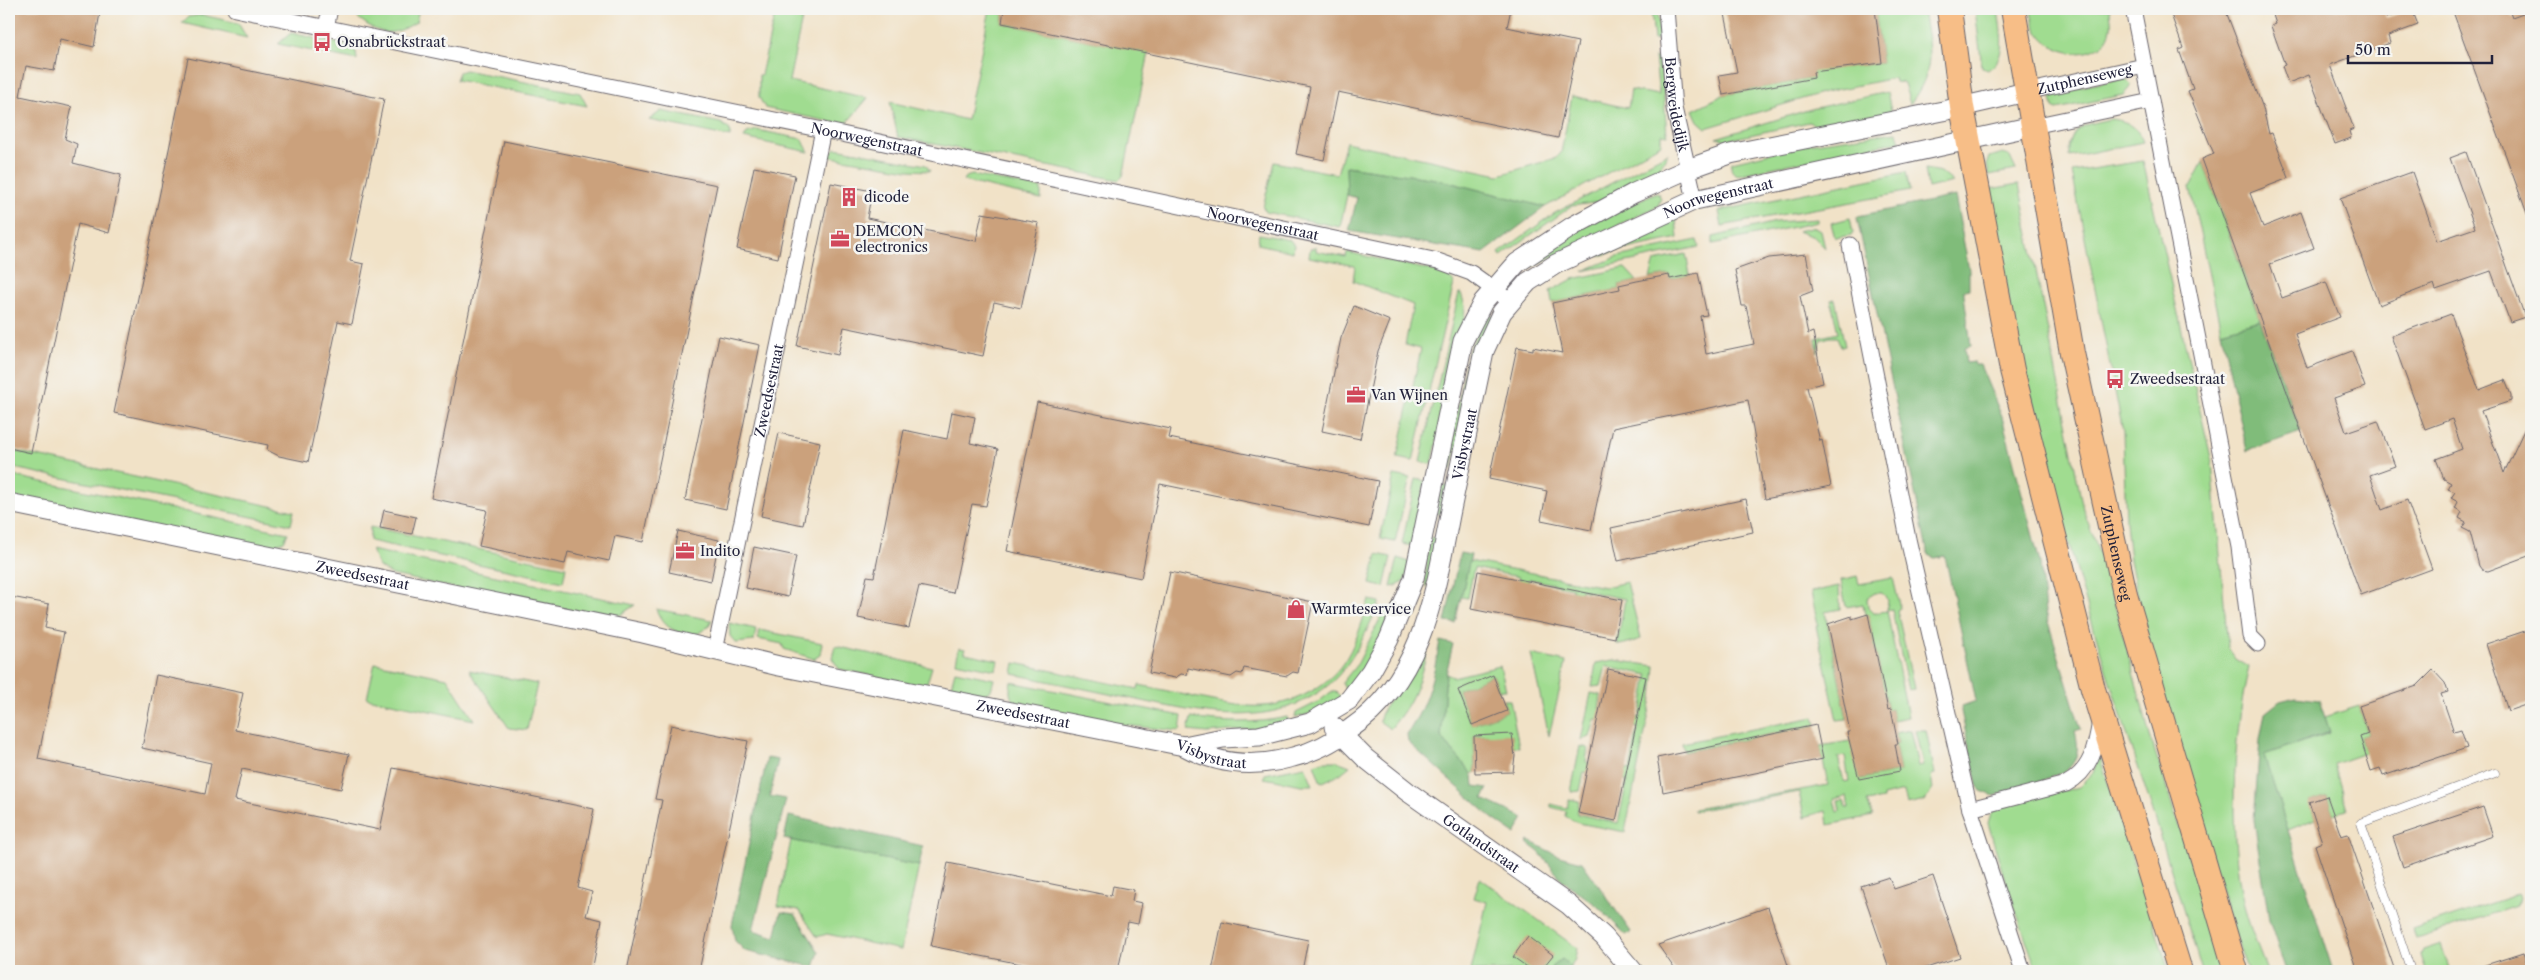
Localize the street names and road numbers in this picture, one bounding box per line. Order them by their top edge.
street label: Bergweidedijk [1661,56,1693,154]
street label: Zutphenseweg [2035,60,2135,98]
street label: Noorwegenstraat [809,119,924,160]
street label: Noorwegenstraat [1660,174,1775,222]
street label: Noorwegenstraat [1205,203,1320,244]
street label: Zweedsestraat [751,342,787,439]
street label: Visbystraat [1448,407,1481,483]
street label: Zutphenseweg [2097,504,2136,604]
street label: Zweedsestraat [314,557,411,594]
street label: Zweedsestraat [975,696,1072,732]
street label: Visbystraat [1174,736,1247,772]
street label: Gotlandstraat [1439,810,1523,877]

